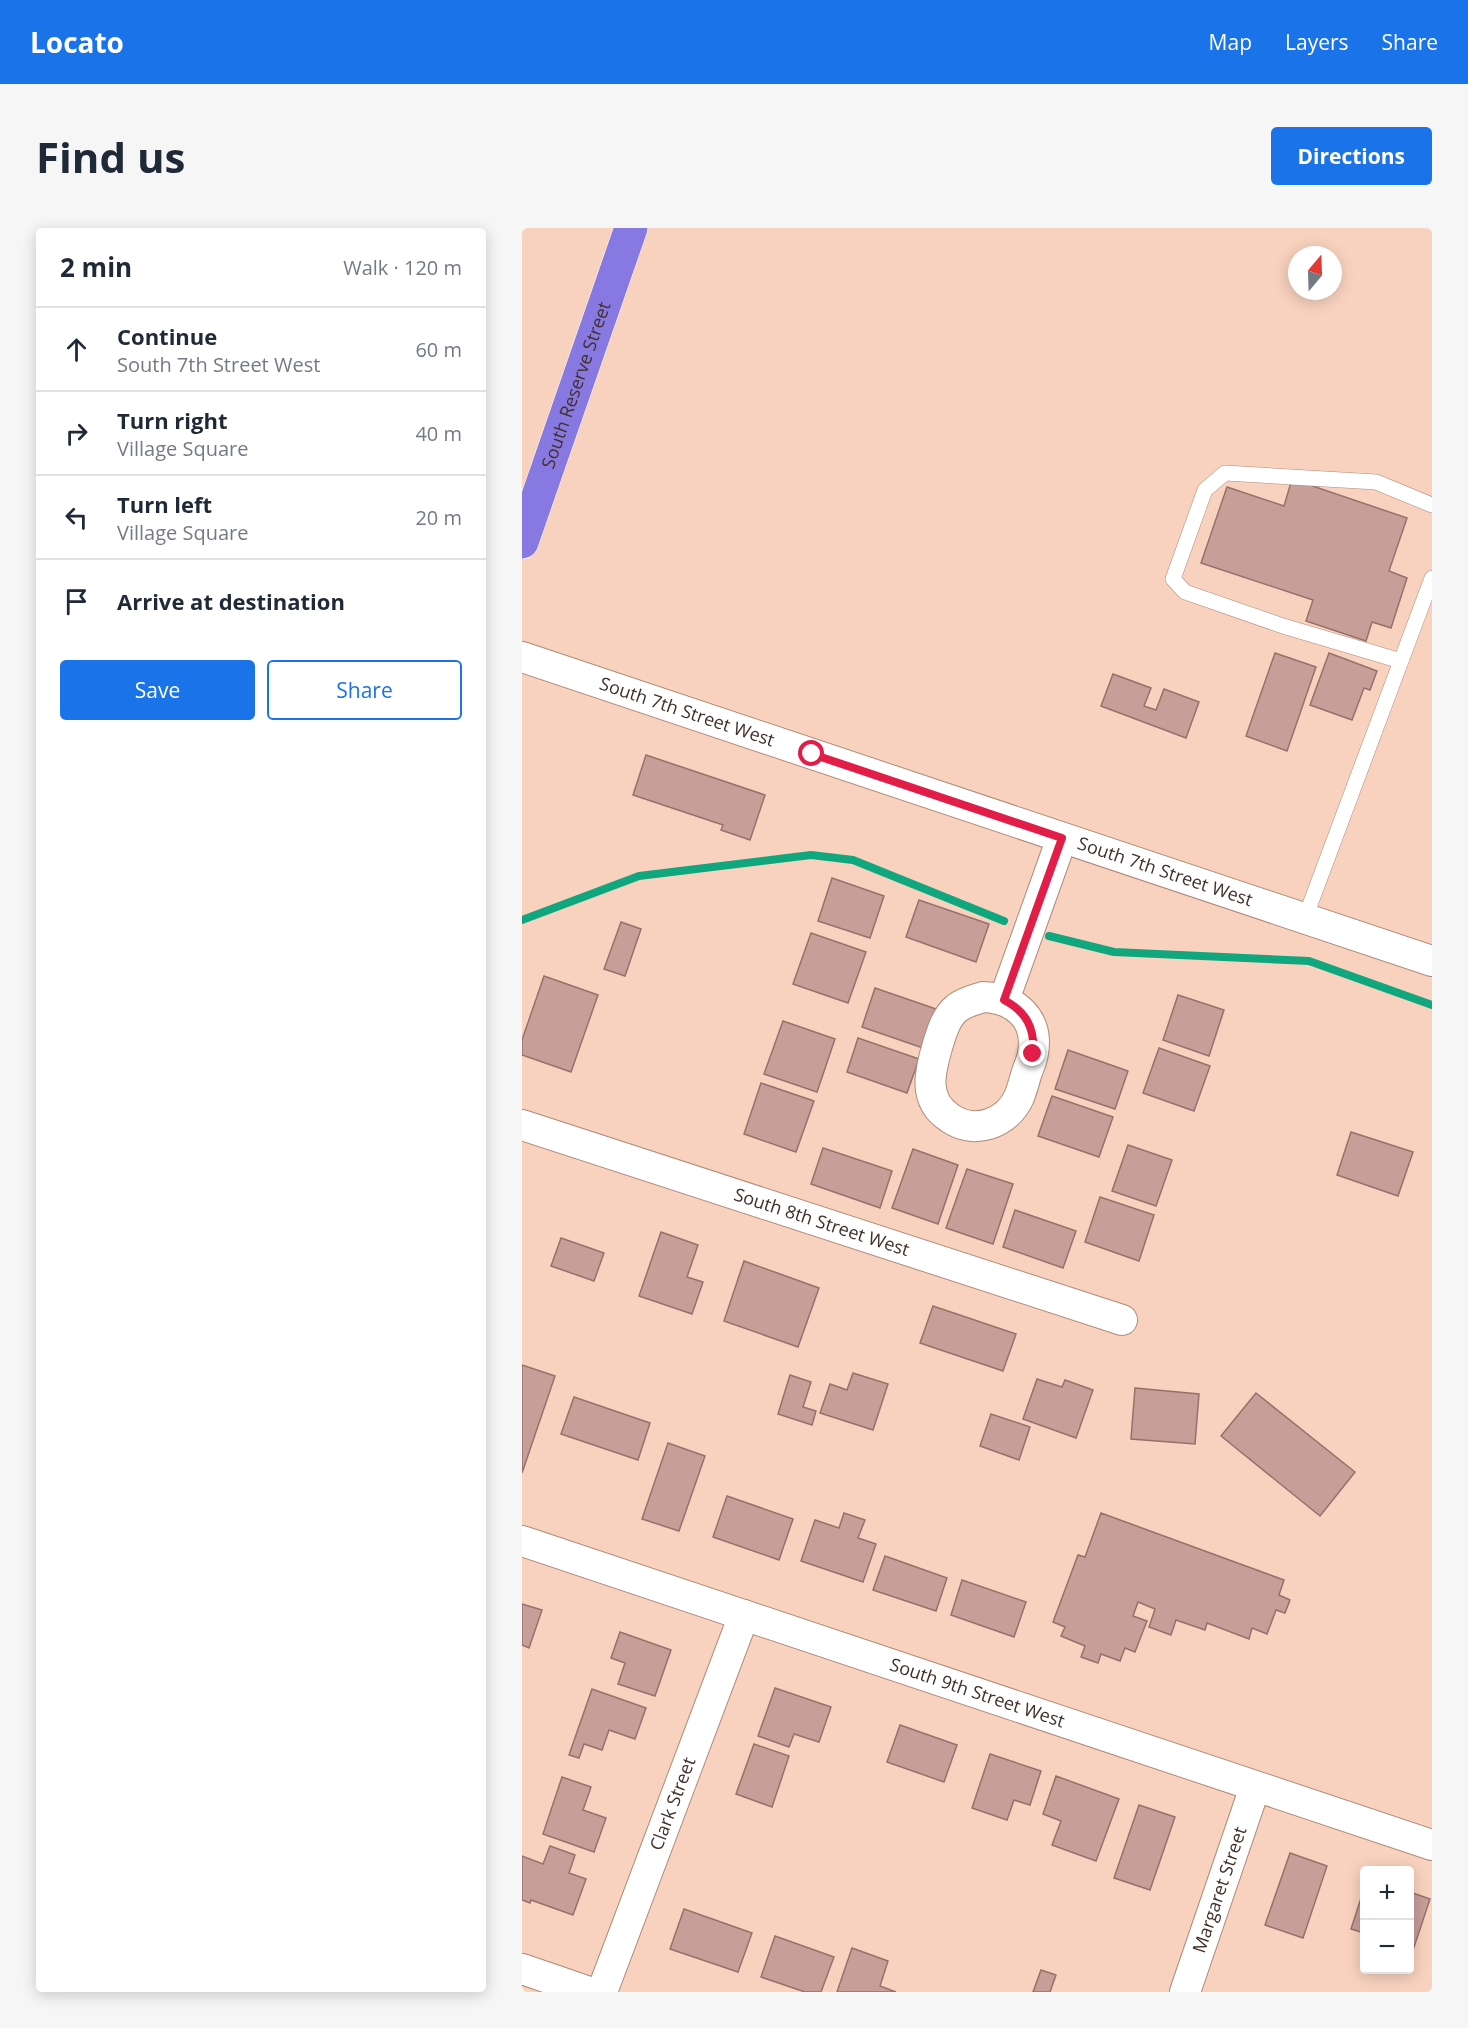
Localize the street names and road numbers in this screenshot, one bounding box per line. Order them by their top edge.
street label: South Reserve Street [535,298,616,472]
street label: South 7th Street West [597,671,778,752]
street label: South 7th Street West [1075,830,1256,911]
street label: South 8th Street West [731,1182,913,1261]
street label: South 9th Street West [887,1652,1068,1733]
street label: Clark Street [643,1754,700,1854]
street label: Margaret Street [1186,1823,1252,1956]

